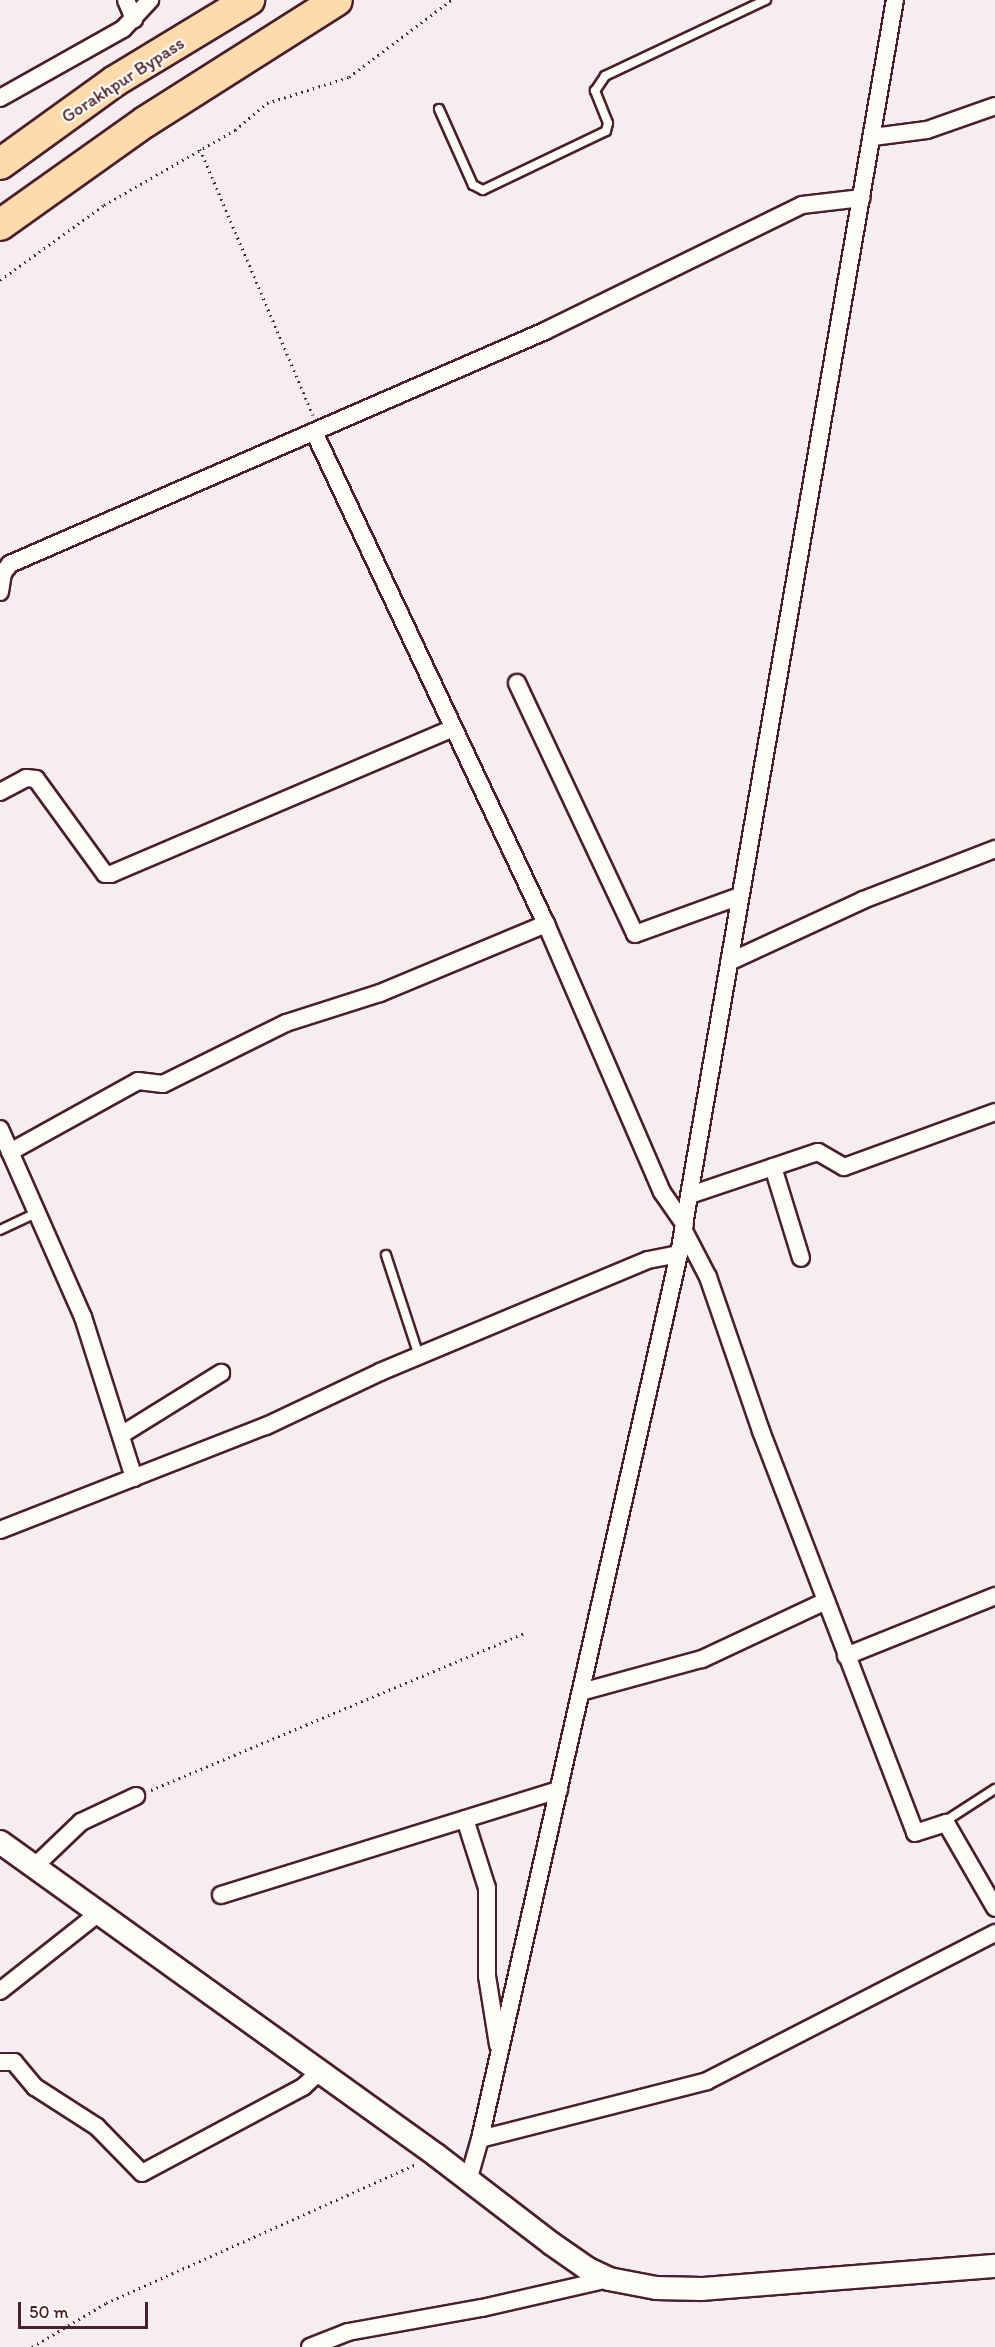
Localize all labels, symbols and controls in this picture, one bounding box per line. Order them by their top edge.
street label: Gorakhpur Bypass [58,33,188,127]
scale bar [21,2290,152,2328]
text: 50 m [29,2301,69,2323]

